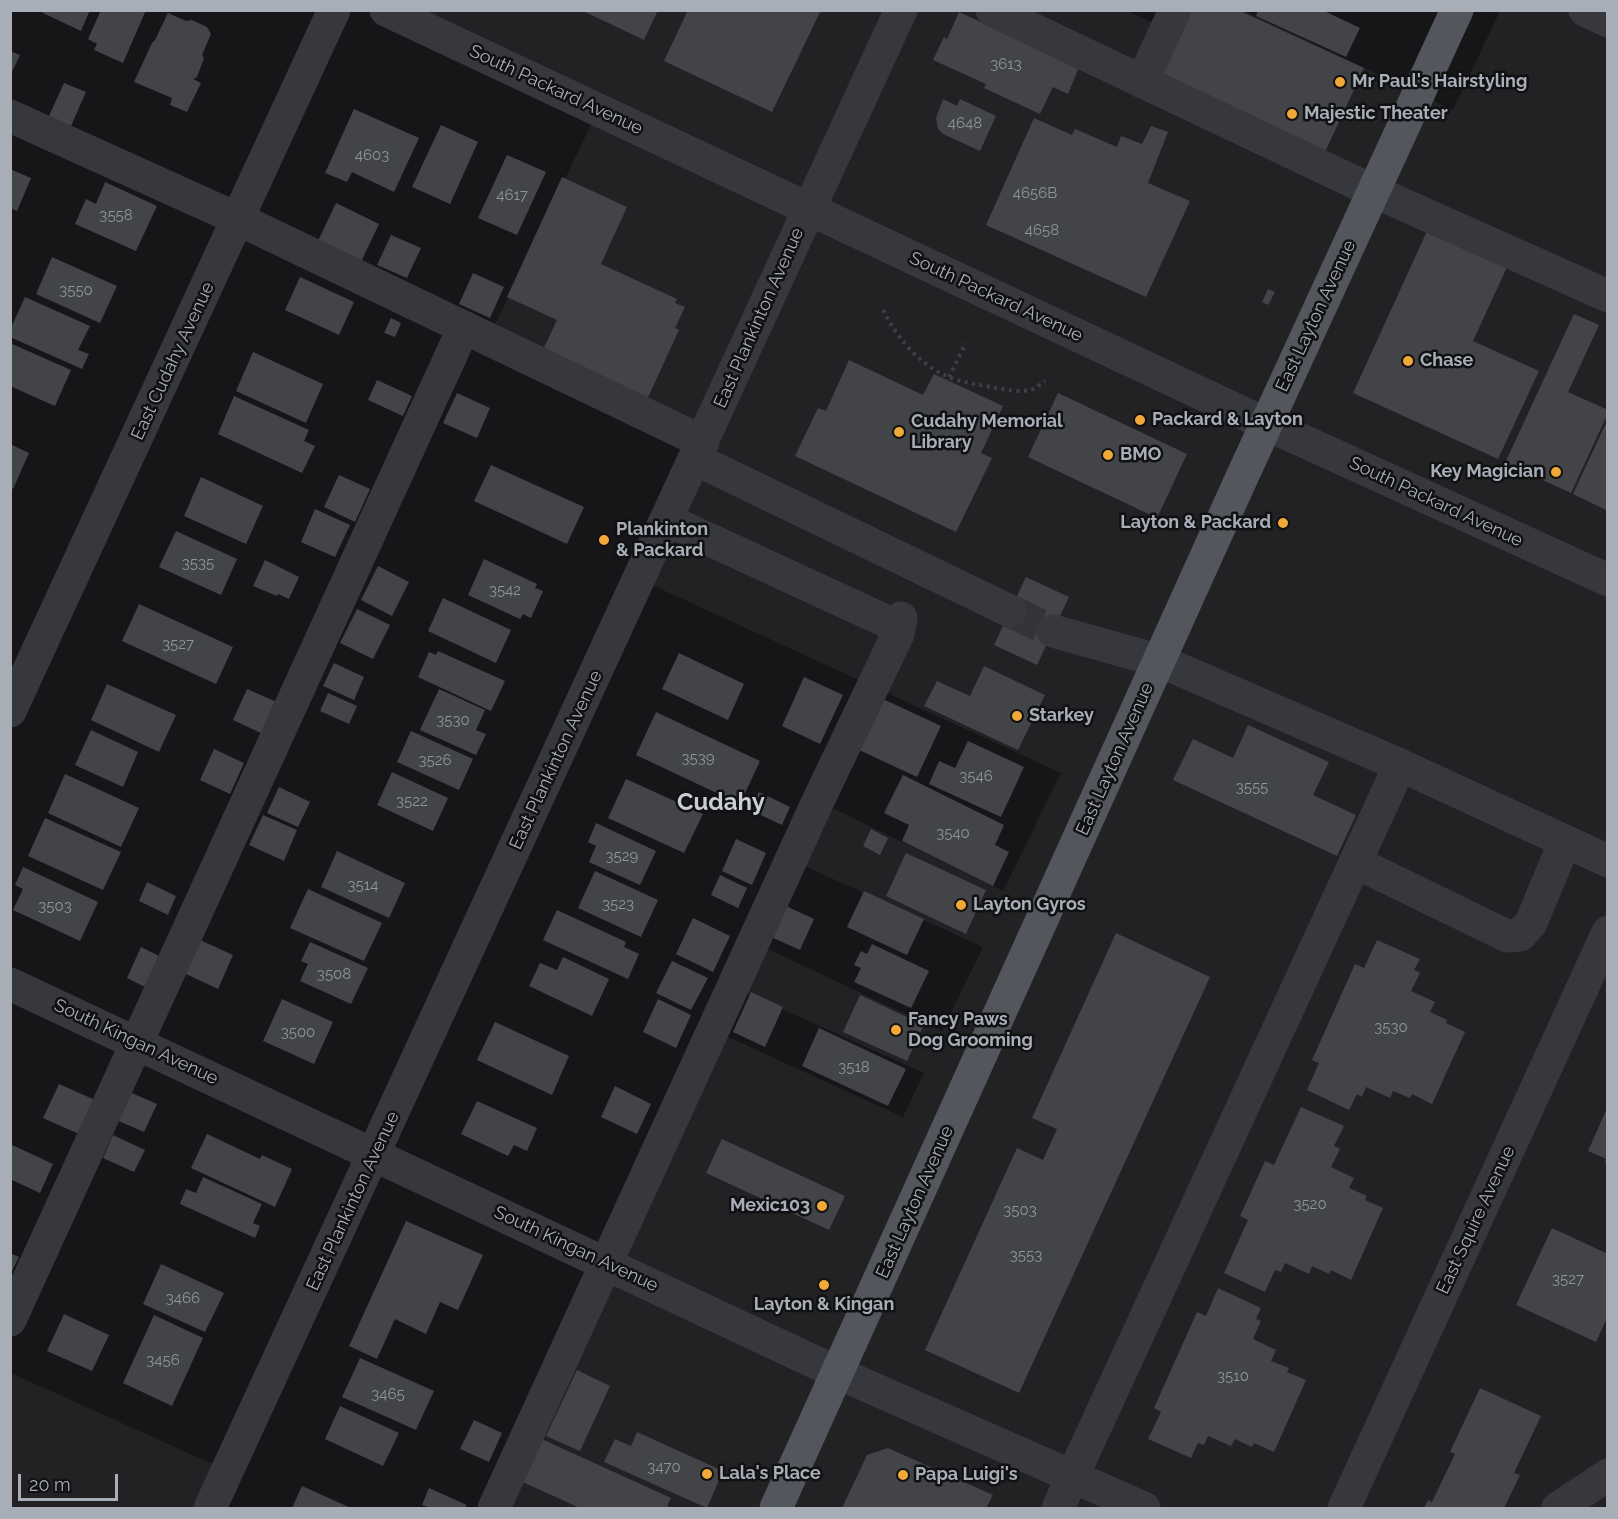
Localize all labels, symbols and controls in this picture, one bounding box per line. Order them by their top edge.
street label: South Packard Avenue [466,40,646,140]
house number: 3613 [990,55,1022,73]
place label: Mr Paul's Hairstyling [1352,71,1527,93]
marker: Mr Paul's Hairstyling [1333,75,1347,89]
place label: Majestic Theater [1304,103,1448,125]
marker: Majestic Theater [1285,107,1299,121]
house number: 4648 [948,114,982,132]
house number: 4603 [355,146,389,164]
house number: 4656B [1013,184,1057,202]
house number: 4617 [496,186,528,204]
house number: 3558 [99,206,133,224]
house number: 4658 [1025,221,1059,239]
street label: East Plankinton Avenue [709,224,809,412]
street label: East Layton Avenue [1271,237,1361,395]
street label: South Packard Avenue [906,247,1086,347]
street label: East Cudahy Avenue [127,279,219,443]
house number: 3550 [59,281,93,299]
place label: Chase [1420,350,1473,372]
marker: Chase [1401,354,1415,368]
place label: Packard & Layton [1152,409,1303,431]
place label: Cudahy Memorial Library [911,411,1063,454]
marker: Packard & Layton [1133,413,1147,427]
marker: Cudahy Memorial Library [892,425,906,439]
place label: BMO [1120,444,1161,466]
marker: BMO [1101,448,1115,462]
street label: South Packard Avenue [1346,452,1526,552]
place label: Key Magician [1430,461,1544,483]
marker: Key Magician [1549,465,1563,479]
place label: Layton & Packard [1120,512,1271,534]
marker: Layton & Packard [1276,516,1290,530]
place label: Plankinton & Packard [616,519,708,562]
marker: Plankinton & Packard [597,533,611,547]
house number: 3535 [182,554,214,572]
house number: 3542 [489,581,521,599]
house number: 3527 [162,635,194,653]
street label: East Plankinton Avenue [505,667,607,853]
street label: East Layton Avenue [1072,679,1158,839]
place label: Starkey [1029,705,1094,727]
marker: Starkey [1010,709,1024,723]
house number: 3530 [436,711,470,729]
house number: 3539 [682,749,714,767]
house number: 3526 [418,751,452,769]
house number: 3546 [959,767,993,785]
house number: 3555 [1236,778,1268,796]
district label: Cudahy [677,789,765,817]
house number: 3522 [396,792,428,810]
house number: 3540 [936,824,970,842]
house number: 3529 [606,847,638,865]
house number: 3514 [348,876,378,894]
place label: Layton Gyros [973,894,1086,916]
house number: 3523 [602,895,634,913]
house number: 3503 [38,897,72,915]
marker: Layton Gyros [954,898,968,912]
house number: 3508 [317,965,351,983]
street label: South Kingan Avenue [50,994,222,1090]
place label: Fancy Paws Dog Grooming [908,1009,1033,1052]
house number: 3530 [1374,1018,1408,1036]
house number: 3500 [281,1023,315,1041]
marker: Fancy Paws Dog Grooming [889,1023,903,1037]
house number: 3518 [838,1058,870,1076]
street label: East Plankinton Avenue [302,1108,404,1294]
street label: East Layton Avenue [872,1122,958,1282]
street label: East Squire Avenue [1432,1142,1520,1298]
place label: Mexic103 [730,1195,810,1217]
house number: 3520 [1293,1195,1327,1213]
marker: Mexic103 [815,1199,829,1213]
street label: South Kingan Avenue [490,1201,662,1297]
house number: 3503 [1003,1201,1037,1219]
house number: 3553 [1010,1246,1042,1264]
house number: 3527 [1552,1270,1584,1288]
marker: Layton & Kingan [817,1278,831,1292]
house number: 3466 [166,1289,200,1307]
place label: Layton & Kingan [754,1294,894,1316]
house number: 3456 [146,1351,180,1369]
house number: 3510 [1217,1367,1249,1385]
house number: 3465 [371,1385,405,1403]
house number: 3470 [647,1458,681,1476]
scale bar [21,1462,122,1500]
place label: Lala's Place [719,1463,821,1485]
place label: Papa Luigi's [915,1464,1018,1486]
marker: Lala's Place [700,1467,714,1481]
marker: Papa Luigi's [896,1468,910,1482]
text: 20 m [29,1474,71,1495]

